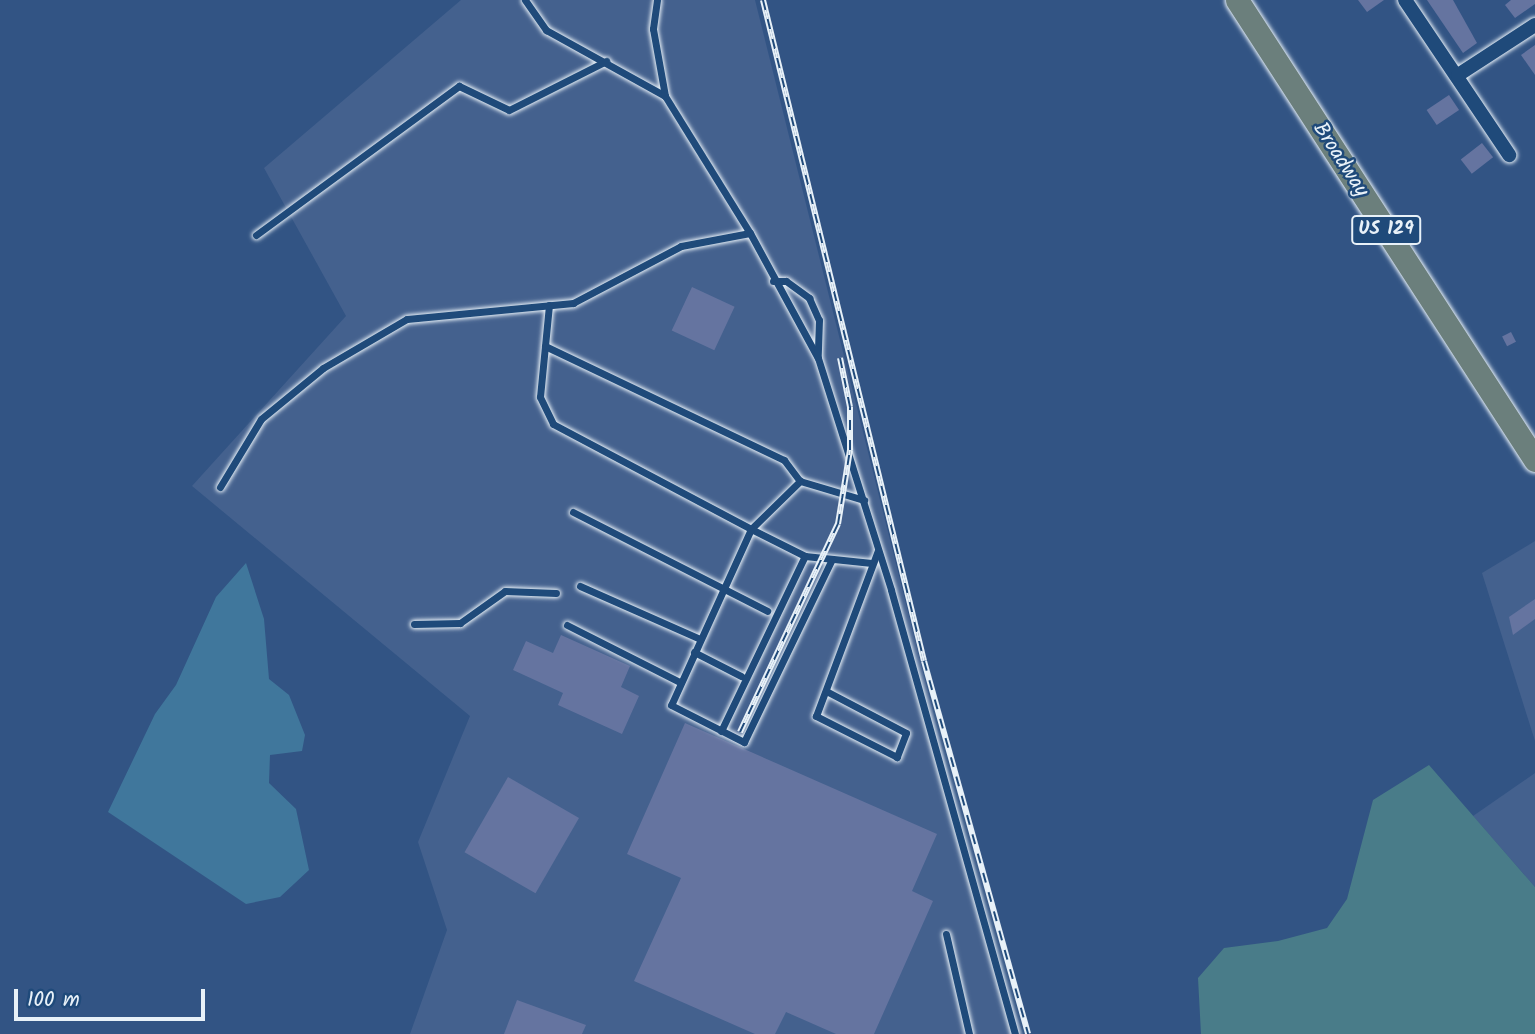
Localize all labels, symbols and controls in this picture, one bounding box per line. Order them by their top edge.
street label: Broadway [1307,118,1373,202]
road number: US 129 [1351,214,1421,246]
scale bar [18,974,208,1018]
text: 100 m [27,984,80,1017]

